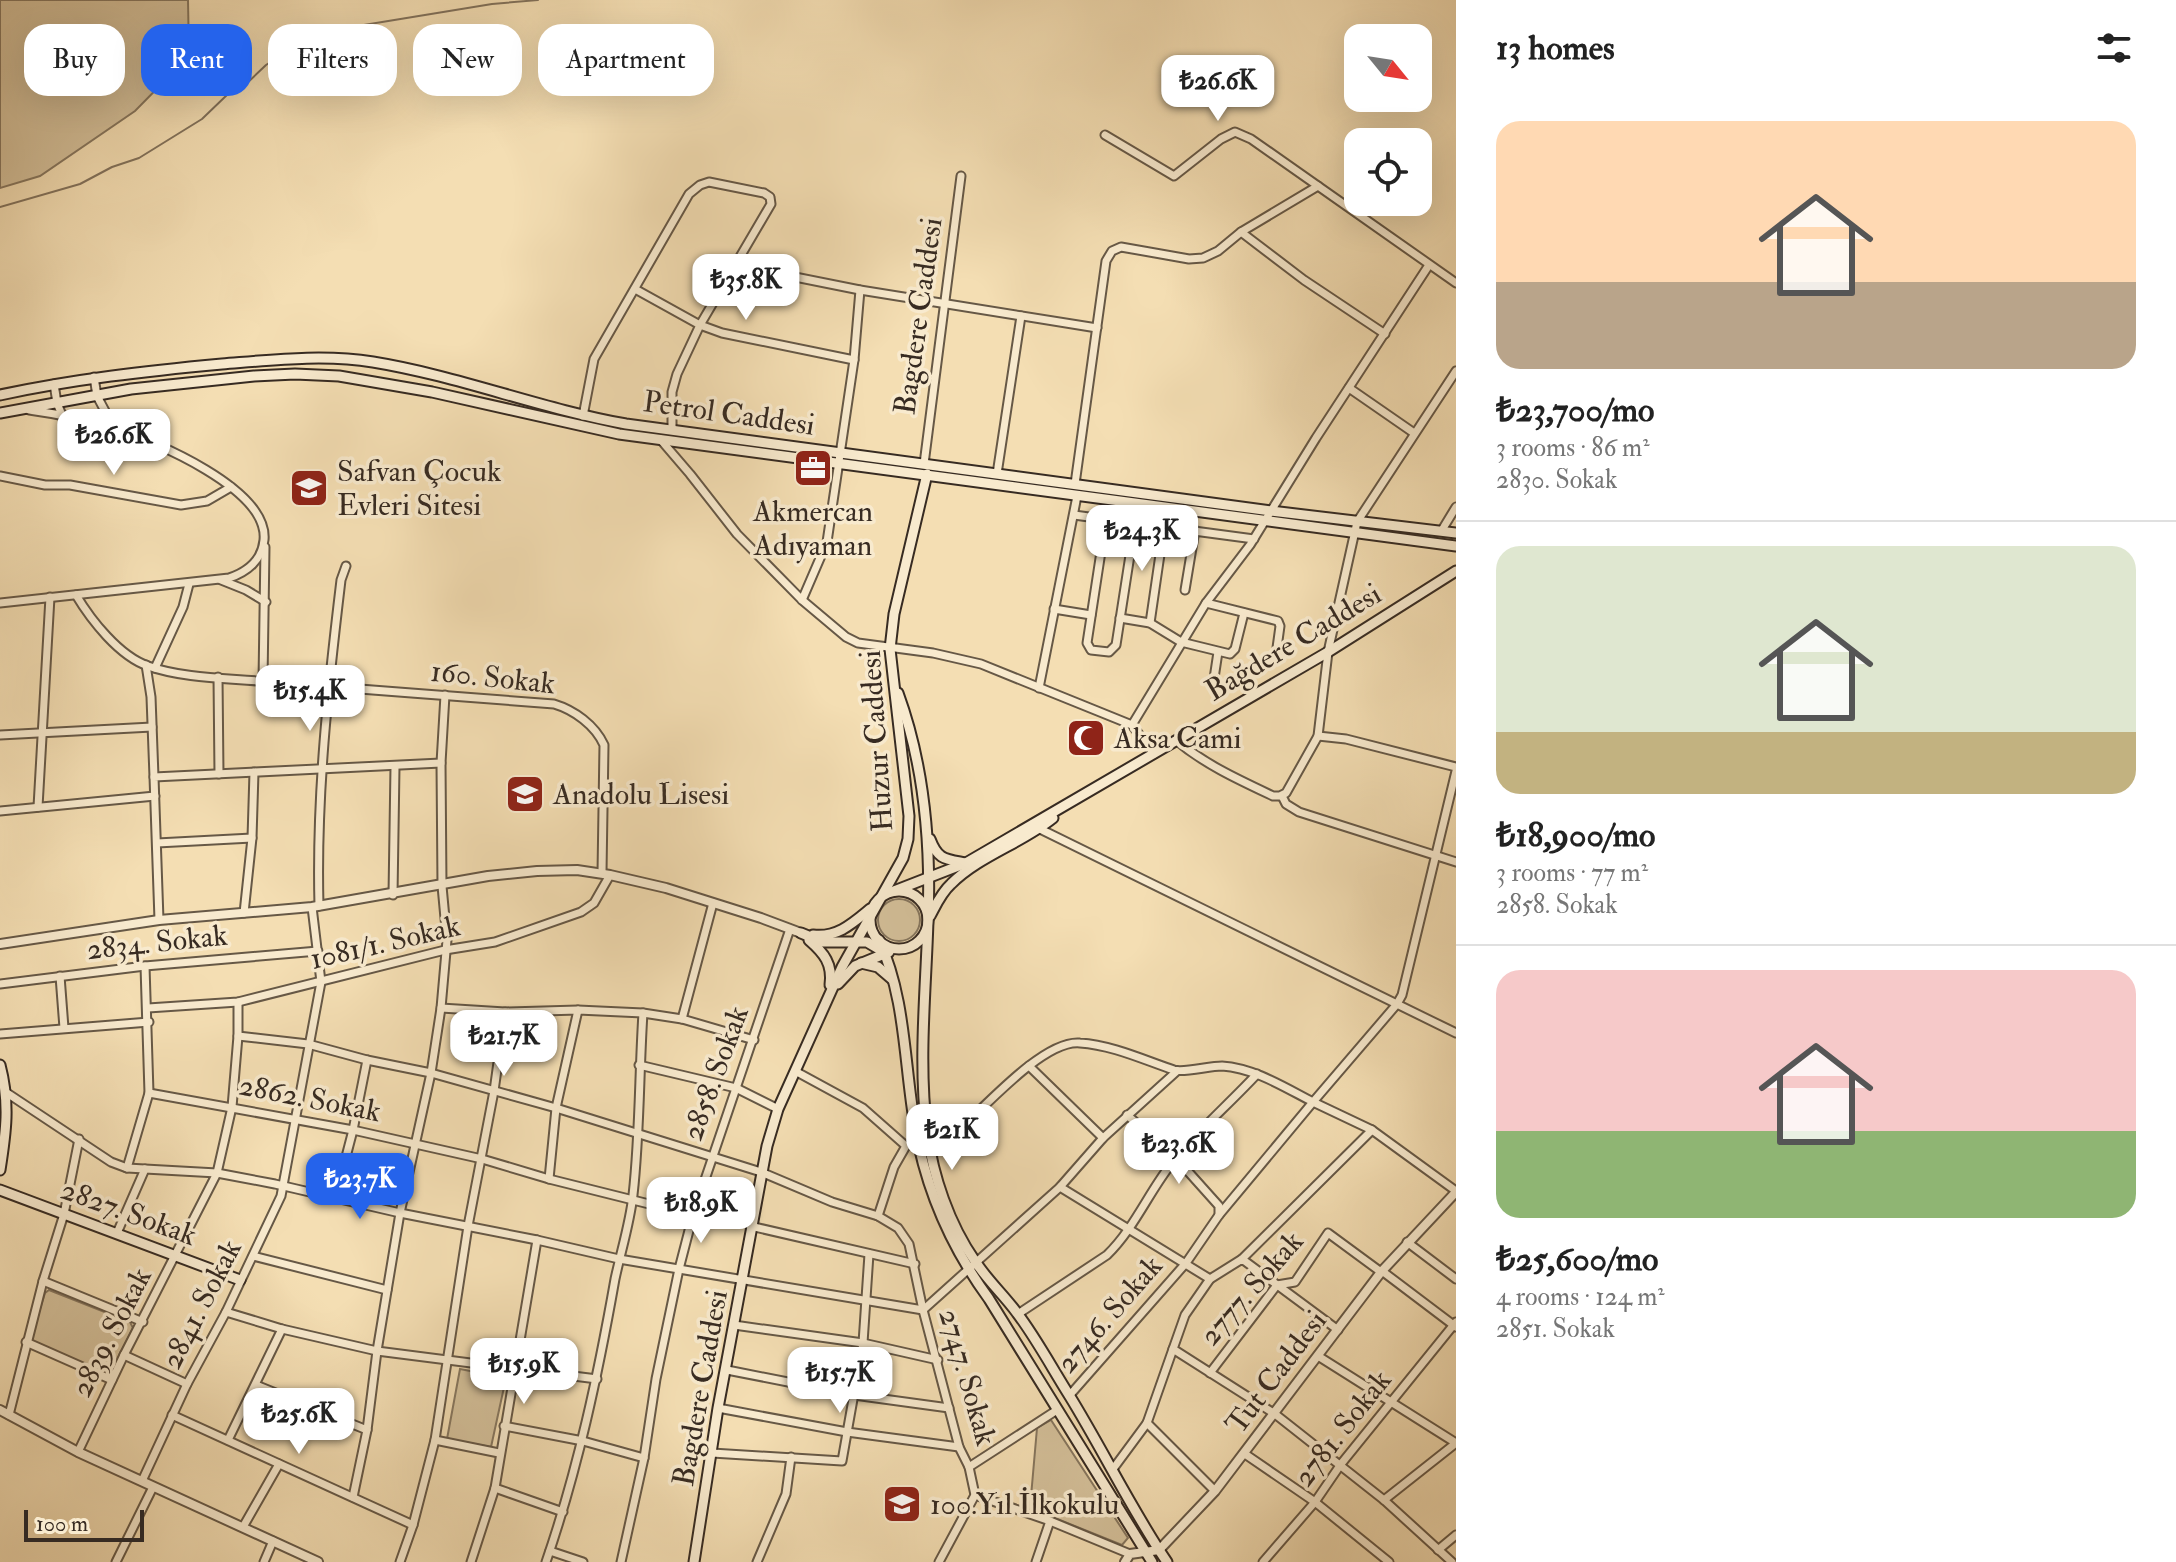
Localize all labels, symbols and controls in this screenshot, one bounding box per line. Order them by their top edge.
chip: Buy [24,24,125,96]
chip: Rent [141,24,252,96]
chip: Filters [268,24,397,96]
chip: New [413,24,522,96]
chip: Apartment [538,24,714,96]
north arrow [1344,24,1432,112]
map controls [1344,24,1432,216]
icon: filters [2092,26,2136,70]
text: 13 homes [1496,27,1615,70]
pin: ₺26.6K [1153,55,1283,123]
text: ₺26.6K [1179,65,1257,97]
button: locate [1344,128,1432,216]
icon: home [1744,173,1888,317]
street label: Bagdere Caddesi [886,215,951,417]
pin: ₺35.8K [681,254,811,322]
text: ₺35.8K [710,264,782,296]
street label: Petrol Caddesi [641,383,817,444]
text: ₺23,700/mo [1496,389,1654,432]
pin: ₺26.6K [49,409,179,477]
text: ₺26.6K [75,419,153,451]
text: 3 rooms · 86 m² [1496,432,1650,464]
office icon: Akmercan Adıyaman [792,447,834,489]
place label: Safvan Çocuk Evleri Sitesi [337,453,501,524]
text: 2830. Sokak [1496,464,1617,496]
school or university icon: Safvan Çocuk Evleri Sitesi [288,467,330,509]
place label: Akmercan Adıyaman [752,493,873,564]
pin: ₺24.3K [1077,505,1207,573]
text: ₺24.3K [1104,515,1180,547]
street label: Bağdere Caddesi [1199,575,1388,709]
icon: home [1744,598,1888,742]
street label: Huzur Caddesi [852,649,901,833]
street label: 160. Sokak [429,653,557,702]
pin: ₺15.4K [245,665,375,733]
text: ₺15.4K [274,675,346,707]
mosque icon: Aksa Cami [1065,717,1107,759]
place label: Aksa Cami [1113,720,1242,757]
school or university icon: Anadolu Lisesi [504,773,546,815]
place label: Anadolu Lisesi [552,776,729,813]
text: ₺18,900/mo [1496,814,1655,857]
text: 3 rooms · 77 m² [1496,857,1648,889]
text: 2858. Sokak [1496,889,1618,921]
street label: 1081/1. Sokak [306,907,464,978]
street label: 2834. Sokak [85,917,229,968]
street label: 2858. Sokak [674,1001,757,1146]
pin: ₺21.7K [439,1010,569,1078]
text: ₺21.7K [468,1020,540,1052]
icon: home [1744,1022,1888,1166]
street label: 2862. Sokak [236,1067,384,1130]
pin: ₺21K [905,1104,999,1172]
text: ₺21K [924,1114,980,1146]
pin: ₺23.6K [1114,1118,1244,1186]
text: ₺23.6K [1142,1128,1216,1160]
pin: ₺23.7K [295,1153,425,1221]
text: ₺23.7K [324,1163,396,1195]
street label: 2827. Sokak [56,1171,202,1254]
pin: ₺18.9K [636,1177,766,1245]
text: ₺18.9K [665,1187,737,1219]
street label: 2777. Sokak [1192,1223,1311,1353]
street label: 2841. Sokak [153,1233,250,1375]
text: ₺25,600/mo [1496,1238,1659,1281]
street label: 2746. Sokak [1048,1248,1170,1381]
street label: 2839. Sokak [63,1261,160,1403]
text: 4 rooms · 124 m² [1496,1281,1665,1313]
street label: Bagdere Caddesi [665,1287,736,1489]
street label: Tut Caddesi [1218,1303,1335,1441]
street label: 2747. Sokak [930,1304,1005,1450]
text: 2851. Sokak [1496,1313,1615,1345]
pin: ₺15.9K [459,1338,589,1406]
pin: ₺15.7K [775,1347,905,1415]
text: ₺15.9K [488,1348,560,1380]
text: ₺15.7K [805,1357,875,1389]
street label: 2781. Sokak [1285,1363,1399,1494]
pin: ₺25.6K [234,1388,364,1456]
text: ₺25.6K [261,1398,337,1430]
school or university icon: 100.Yıl İlkokulu [881,1483,923,1525]
place label: 100.Yıl İlkokulu [930,1486,1119,1523]
scale bar [24,1506,144,1542]
text: 100 m [36,1510,88,1538]

